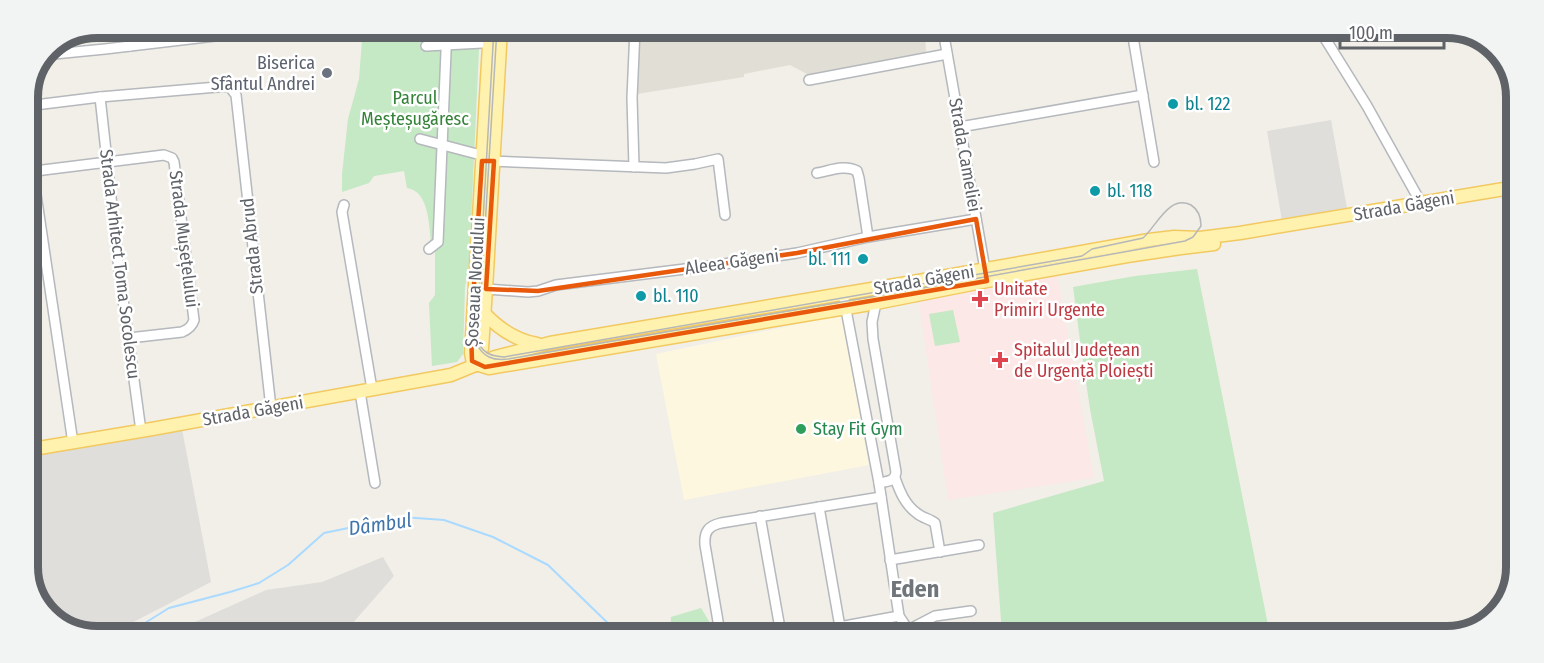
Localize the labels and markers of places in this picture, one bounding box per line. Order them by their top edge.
place label: Biserica Sfântul Andrei [211,52,315,95]
marker: Biserica Sfântul Andrei [320,66,334,80]
place label: bl. 122 [1185,93,1230,115]
marker: bl. 122 [1166,97,1180,111]
place label: bl. 118 [1107,180,1152,202]
marker: bl. 118 [1088,184,1102,198]
place label: bl. 111 [808,248,851,270]
marker: bl. 111 [856,252,870,266]
place label: Unitate Primiri Urgente [994,278,1105,321]
place label: bl. 110 [653,285,699,307]
marker: bl. 110 [634,289,648,303]
marker: Unitate Primiri Urgente [971,290,989,308]
place label: Spitalul Județean de Urgență Ploiești [1014,339,1154,382]
marker: Spitalul Județean de Urgență Ploiești [991,351,1009,369]
place label: Stay Fit Gym [813,418,903,440]
marker: Stay Fit Gym [794,422,808,436]

